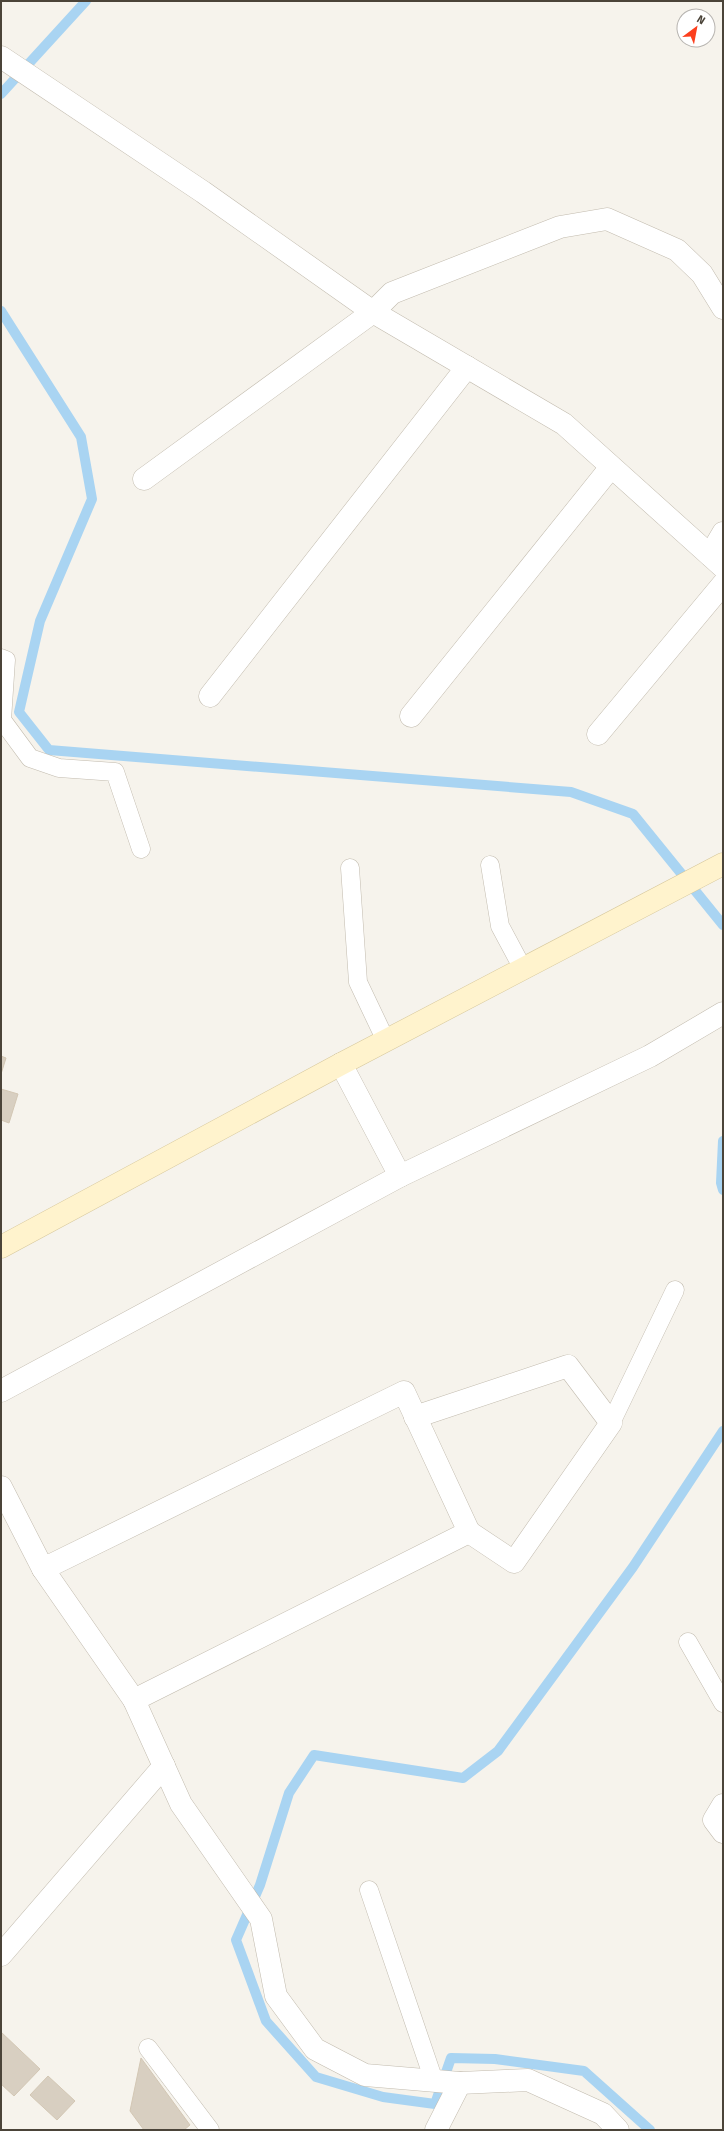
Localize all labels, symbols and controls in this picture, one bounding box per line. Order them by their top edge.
north arrow [676,8,716,48]
text: N [694,12,708,27]

